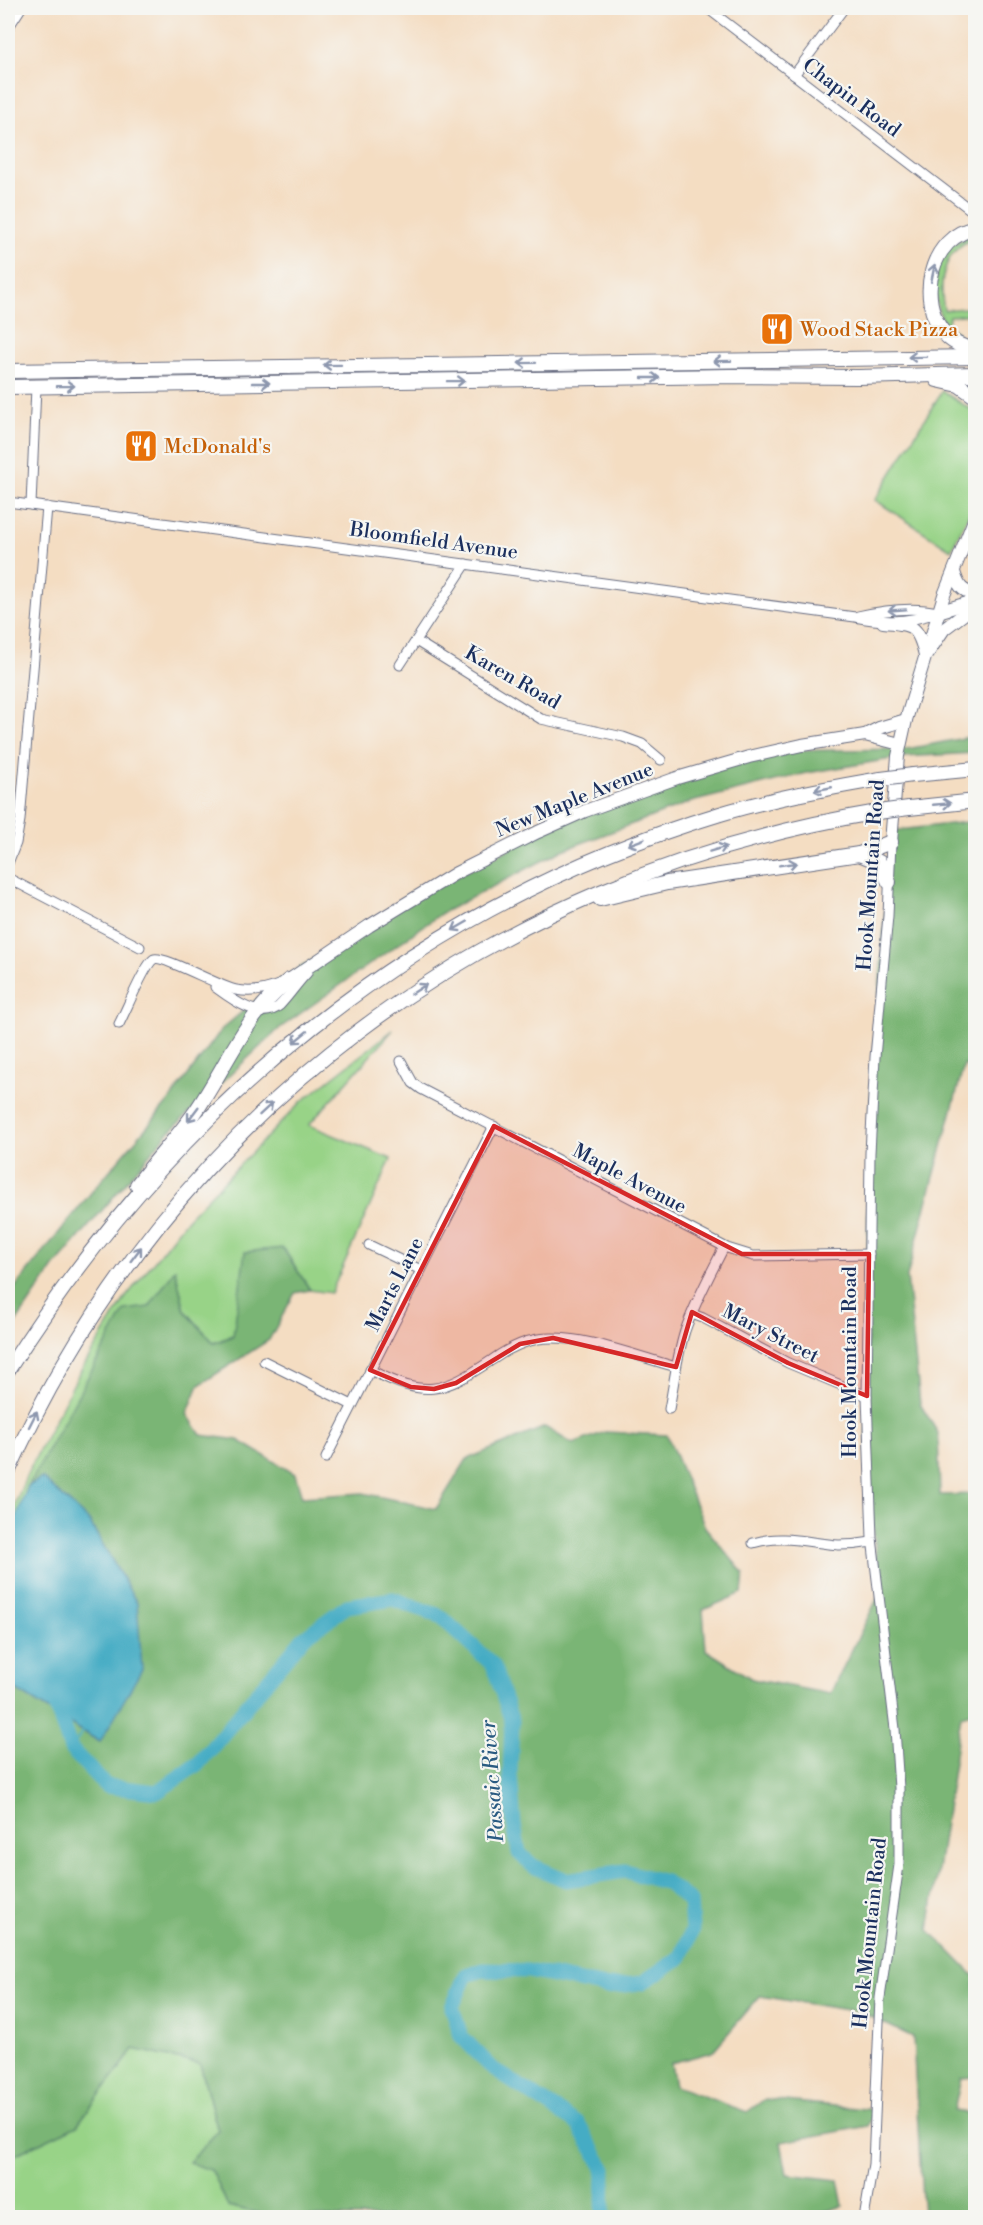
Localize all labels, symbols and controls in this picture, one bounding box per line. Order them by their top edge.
street label: Chapin Road [797,53,906,144]
one-way arrow [927,264,939,283]
restaurant icon: Wood Stack Pizza [759,311,795,347]
place label: Wood Stack Pizza [799,318,959,343]
one-way arrow [908,352,928,363]
one-way arrow [713,355,733,367]
one-way arrow [518,357,538,369]
one-way arrow [323,359,343,371]
one-way arrow [640,372,660,383]
one-way arrow [445,375,465,387]
one-way arrow [250,377,270,389]
one-way arrow [55,381,75,392]
restaurant icon: McDonald's [123,428,159,464]
place label: McDonald's [164,435,271,460]
street label: Bloomfield Avenue [347,517,520,566]
one-way arrow [887,605,907,616]
street label: Karen Road [460,641,565,716]
street label: New Maple Avenue [492,757,657,843]
street label: Hook Mountain Road [852,778,891,972]
one-way arrow [814,784,833,795]
one-way arrow [932,798,952,809]
one-way arrow [627,837,646,848]
one-way arrow [708,842,727,853]
one-way arrow [777,859,797,870]
one-way arrow [452,920,469,932]
one-way arrow [410,982,427,994]
one-way arrow [292,1030,308,1043]
one-way arrow [258,1102,273,1116]
one-way arrow [187,1105,200,1121]
street label: Maple Avenue [568,1139,691,1220]
street label: Marts Lane [361,1233,430,1336]
one-way arrow [130,1247,142,1263]
street label: Hook Mountain Road [838,1265,863,1458]
street label: Mary Street [718,1299,823,1369]
one-way arrow [28,1411,39,1429]
water label: Passaic River [476,1718,510,1844]
street label: Hook Mountain Road [848,1836,893,2030]

